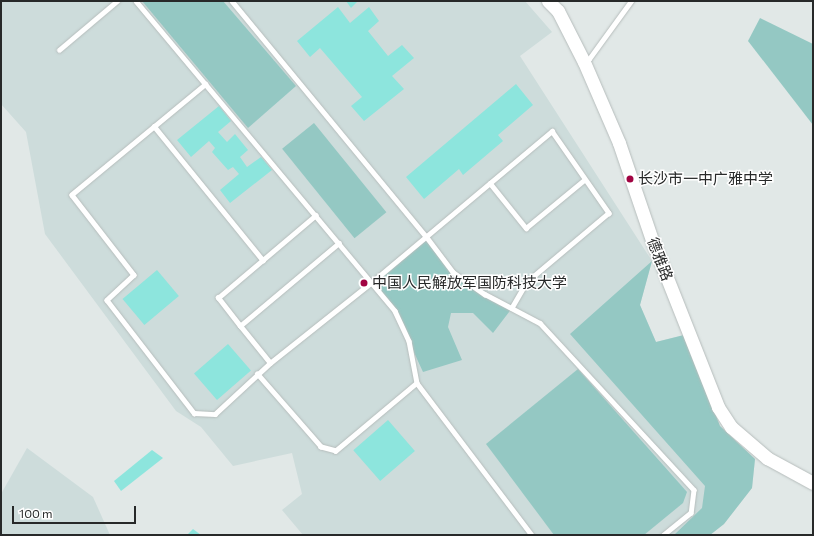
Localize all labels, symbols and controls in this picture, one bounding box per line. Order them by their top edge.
place label: 长沙市一中广雅中学 [638,170,773,188]
marker: 长沙市一中广雅中学 [625,174,635,184]
street label: 德雅路 [644,235,676,283]
place label: 中国人民解放军国防科技大学 [372,274,567,292]
marker: 中国人民解放军国防科技大学 [359,278,369,288]
scale bar [14,498,138,524]
text: 100 m [19,506,53,520]

